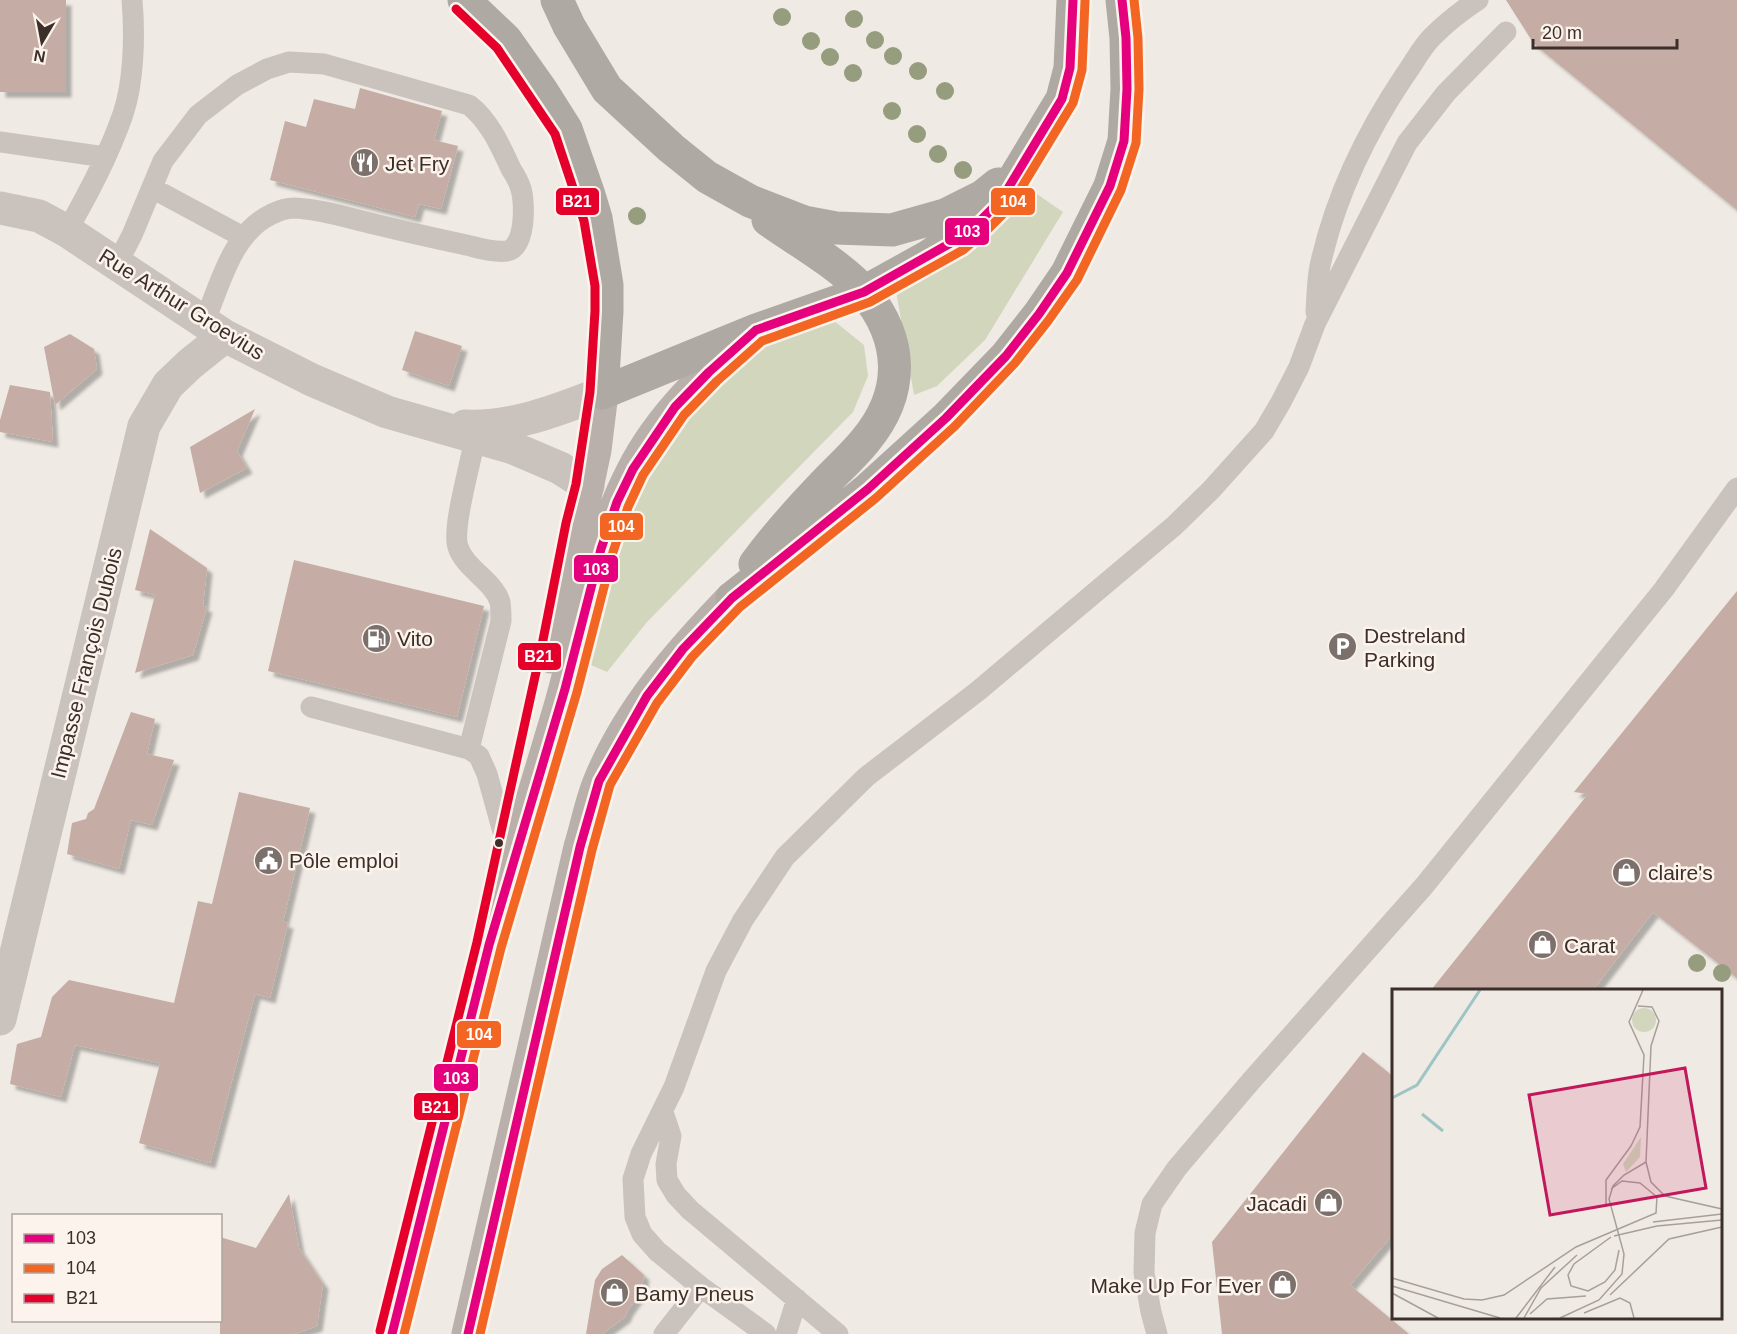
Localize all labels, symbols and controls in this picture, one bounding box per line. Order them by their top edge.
north arrow [12,12,72,72]
scale bar [1533,12,1677,50]
text: 20 m [1542,23,1582,43]
text: N [32,47,47,66]
restaurant icon: Jet Fry [348,147,380,179]
place label: Jet Fry [385,152,450,175]
line badge: B21 [555,187,600,216]
line badge: 104 [990,187,1036,216]
text: B21 [562,193,592,210]
text: 104 [1000,193,1026,210]
line badge: 103 [944,217,990,246]
text: 103 [954,223,980,240]
street label: Rue Arthur Groevius [95,244,269,364]
line badge: 104 [599,512,644,541]
text: 104 [608,518,634,535]
street label: Impasse François Dubois [46,545,126,781]
line badge: 103 [573,554,619,583]
text: 103 [583,561,609,578]
fuel station icon: Vito [360,622,392,654]
place label: Destreland Parking [1364,624,1466,671]
place label: Vito [397,627,433,650]
parking icon: Destreland Parking [1327,631,1359,663]
line badge: B21 [517,642,562,671]
text: B21 [524,648,554,665]
unlabelled marker [493,837,505,849]
public building icon: Pôle emploi [252,844,284,876]
place label: Pôle emploi [289,849,399,872]
shop icon: claire's [1611,856,1643,888]
place label: claire's [1648,861,1713,884]
shop icon: Carat [1527,929,1559,961]
place label: Carat [1564,934,1616,957]
inset map [1392,989,1722,1319]
line badge: 104 [456,1020,502,1049]
text: 104 [466,1026,492,1043]
line badge: 103 [433,1063,479,1092]
text: 103 [443,1070,469,1087]
line badge: B21 [413,1092,459,1121]
text: B21 [421,1099,451,1116]
shop icon: Jacadi [1312,1187,1344,1219]
place label: Jacadi [1246,1192,1307,1215]
legend [12,1214,222,1322]
text: 103 [66,1228,96,1248]
text: 104 [66,1258,96,1278]
shop icon: Make Up For Ever [1266,1269,1298,1301]
place label: Make Up For Ever [1091,1274,1261,1297]
shop icon: Bamy Pneus [598,1277,630,1309]
place label: Bamy Pneus [635,1282,754,1305]
text: B21 [66,1288,98,1308]

